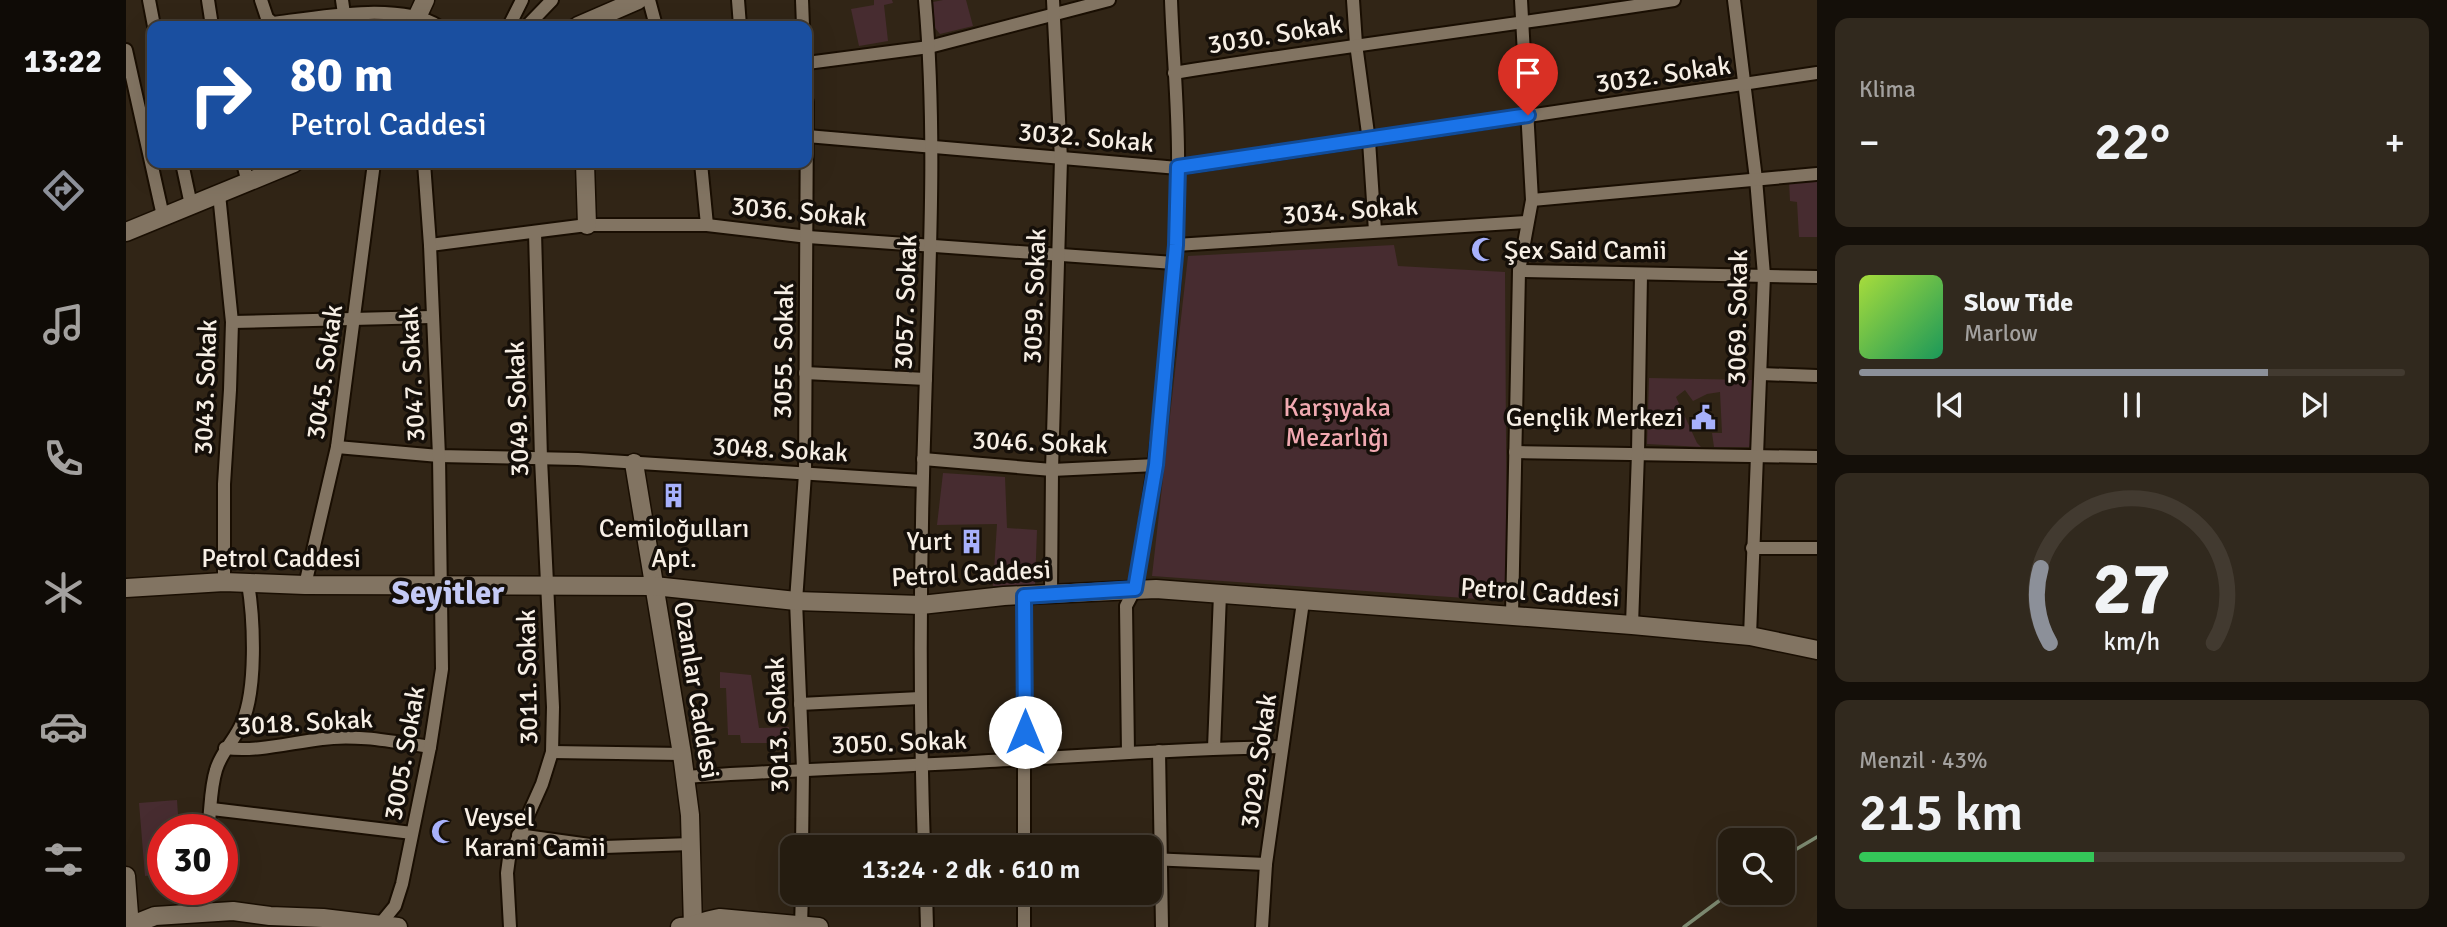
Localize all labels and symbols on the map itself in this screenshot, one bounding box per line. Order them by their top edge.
street label: 3030. Sokak [1206,9,1345,61]
pin [1498,43,1558,115]
street label: 3032. Sokak [1594,50,1733,100]
street label: 3032. Sokak [1017,116,1155,160]
street label: 3036. Sokak [730,190,868,234]
street label: 3034. Sokak [1281,190,1419,232]
street label: 3059. Sokak [1017,228,1053,365]
street label: 3057. Sokak [888,234,924,371]
place label: Şex Said Camii [1504,235,1667,267]
mosque icon: Şex Said Camii [1470,236,1498,264]
street label: 3069. Sokak [1721,249,1755,385]
street label: 3055. Sokak [767,283,801,419]
street label: 3045. Sokak [300,303,350,442]
street label: 3047. Sokak [393,305,433,443]
street label: 3043. Sokak [188,319,224,456]
street label: 3049. Sokak [500,340,536,477]
park label: Karşıyaka Mezarlığı [1283,392,1391,454]
place label: Gençlik Merkezi [1506,402,1683,434]
public building icon: Gençlik Merkezi [1689,403,1717,431]
street label: 3046. Sokak [971,425,1108,461]
street label: 3048. Sokak [711,430,849,470]
building icon: Cemiloğulları Apt. [660,482,688,510]
place label: Cemiloğulları Apt. [599,513,749,575]
place label: Yurt [907,526,952,558]
building icon: Yurt [958,527,986,555]
street label: Petrol Caddesi [201,543,361,575]
street label: Petrol Caddesi [890,554,1052,594]
street label: Petrol Caddesi [1459,571,1621,615]
district label: Seyitler [392,573,505,614]
street label: Ozanlar Caddesi [666,599,726,781]
street label: 3011. Sokak [511,609,545,745]
street label: 3013. Sokak [760,656,796,793]
street label: 3005. Sokak [377,683,433,823]
street label: 3029. Sokak [1234,692,1284,831]
position arrow [988,695,1062,769]
street label: 3018. Sokak [236,703,374,743]
street label: 3050. Sokak [831,725,968,761]
place label: Veysel Karani Camii [464,802,606,864]
speed limit sign: 30 [147,814,238,905]
mosque icon: Veysel Karani Camii [430,818,458,846]

